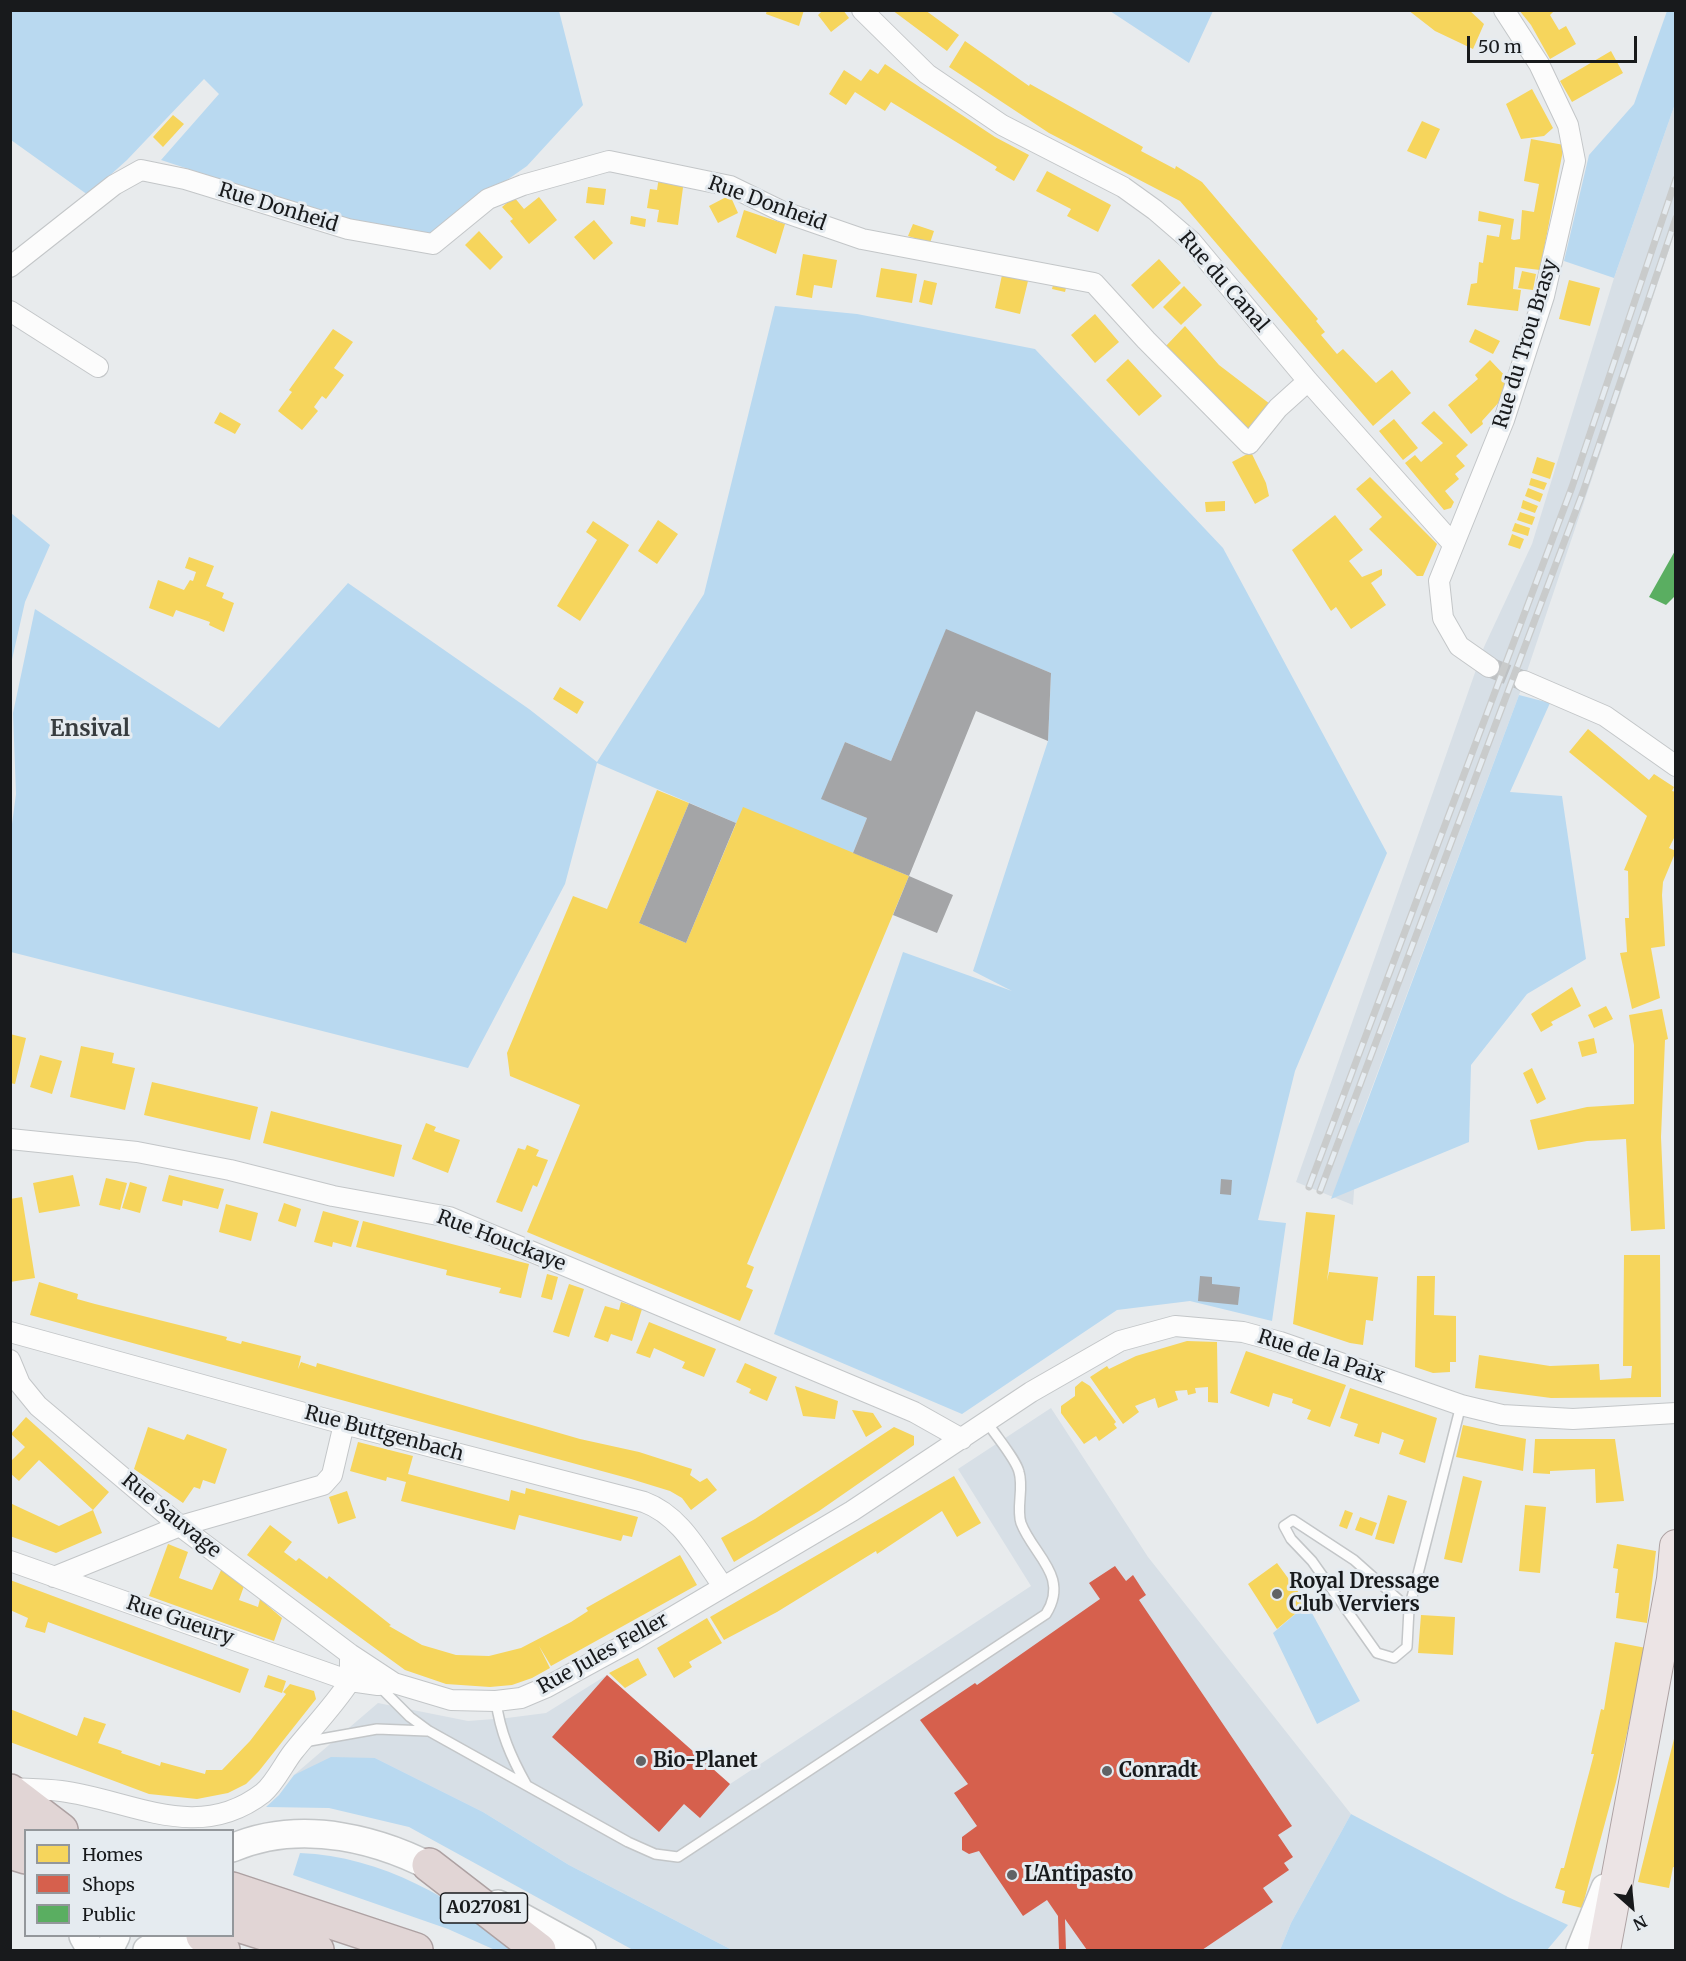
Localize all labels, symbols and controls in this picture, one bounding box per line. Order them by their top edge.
scale bar [1470,24,1640,62]
text: 50 m [1478,35,1522,58]
street label: Rue Donheid [705,172,829,236]
street label: Rue Donheid [215,178,341,238]
street label: Rue du Canal [1173,227,1273,337]
street label: Rue du Trou Brasy [1489,256,1563,432]
district label: Ensival [50,717,130,743]
street label: Rue Houckaye [433,1205,569,1277]
street label: Rue de la Paix [1254,1325,1388,1389]
street label: Rue Buttgenbach [302,1401,466,1467]
street label: Rue Sauvage [117,1469,225,1563]
place label: Royal Dressage Club Verviers [1289,1570,1439,1617]
marker: Royal Dressage Club Verviers [1270,1587,1284,1601]
street label: Rue Gueury [123,1591,237,1651]
street label: Rue Jules Feller [534,1608,672,1700]
place label: Bio-Planet [653,1749,758,1773]
marker: Bio-Planet [634,1754,648,1768]
place label: Conradt [1119,1759,1198,1783]
marker: Conradt [1100,1764,1114,1778]
legend [24,1829,234,1937]
text: Homes [82,1843,143,1866]
place label: L'Antipasto [1024,1863,1133,1887]
marker: L'Antipasto [1005,1868,1019,1882]
text: Shops [82,1873,135,1896]
north arrow [1602,1877,1662,1937]
road number: A027081 [440,1893,528,1923]
text: Public [82,1903,136,1926]
text: N [1630,1911,1650,1935]

